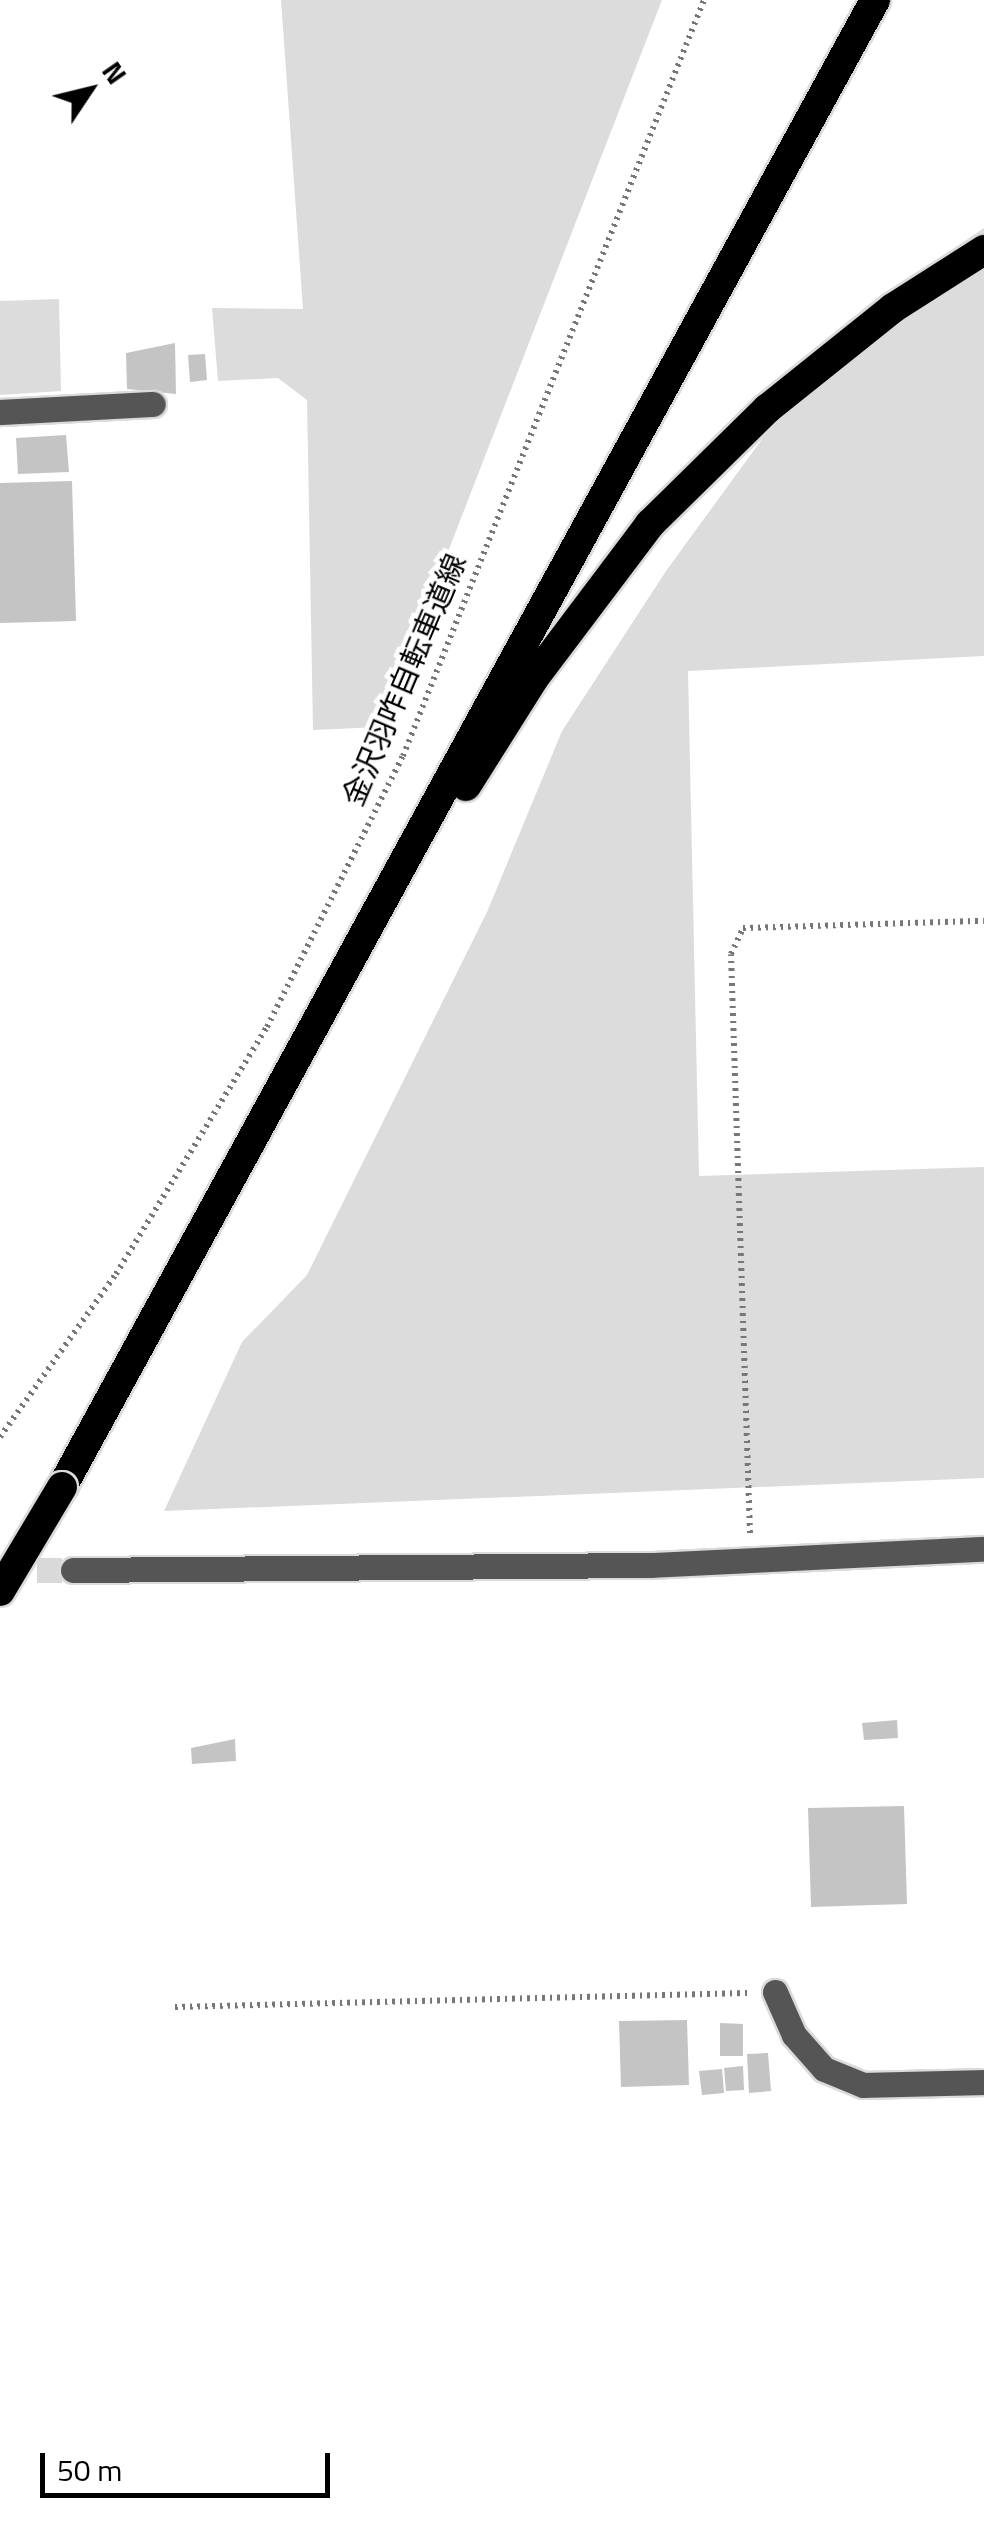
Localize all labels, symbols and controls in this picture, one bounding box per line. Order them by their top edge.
north arrow [40,40,140,140]
text: N [92,52,138,93]
street label: 金沢羽咋自転車道線 [335,549,473,811]
scale bar [45,2433,335,2495]
text: 50 m [57,2447,122,2493]

